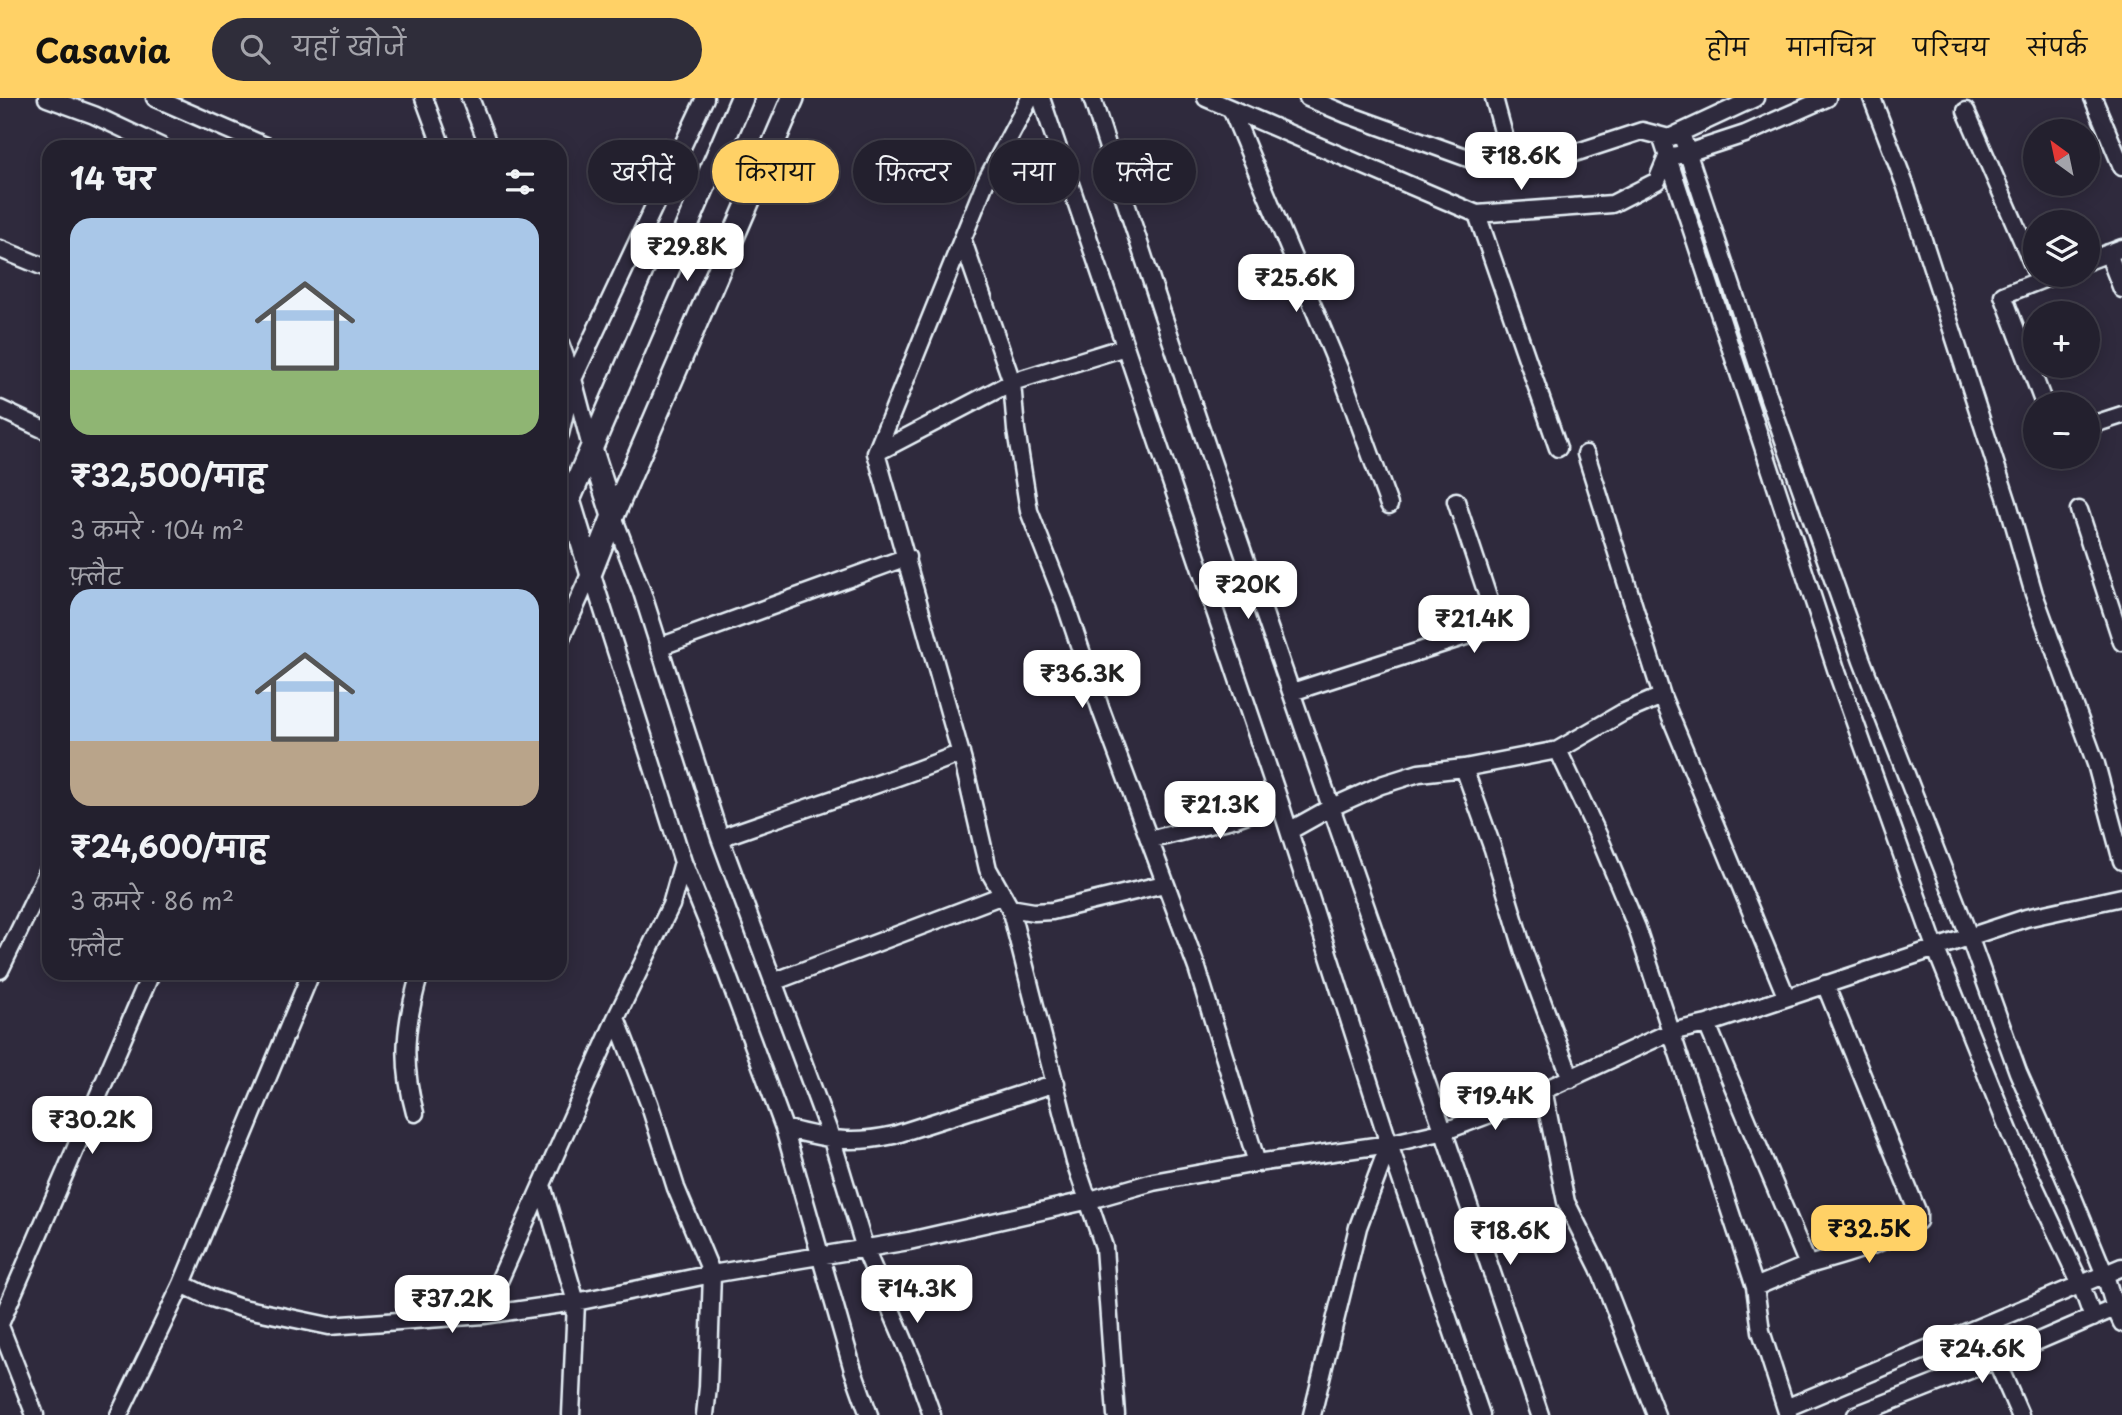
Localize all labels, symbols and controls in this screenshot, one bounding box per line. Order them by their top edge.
search box [212,18,702,81]
text: Casavia [35,24,170,74]
text: यहाँ खोजें [292,26,406,65]
text: होम [1706,28,1749,64]
text: मानचित्र [1787,28,1875,64]
text: परिचय [1913,28,1989,64]
text: संपर्क [2027,28,2087,64]
icon: search [236,30,274,68]
north arrow [2023,119,2100,196]
map controls [2023,119,2100,469]
pin: ₹18.6K [1464,132,1578,192]
text: ₹18.6K [1481,137,1561,172]
chip: खरीदें [588,140,698,203]
chip: किराया [712,140,839,203]
chip: फ़िल्टर [853,140,975,203]
chip: नया [989,140,1079,203]
chip: फ़्लैट [1093,140,1196,203]
text: 14 घर [70,155,155,200]
icon: filters [501,163,539,201]
button: layers [2023,210,2100,287]
pin: ₹29.8K [630,223,744,283]
text: ₹29.8K [647,228,727,263]
pin: ₹25.6K [1239,254,1353,314]
text: ₹25.6K [1254,259,1338,294]
icon: home [242,263,368,389]
button: + [2023,301,2100,378]
button: − [2023,392,2100,469]
text: ₹32,500/माह [70,452,266,497]
text: 3 कमरे · 104 m² [70,512,244,547]
text: फ़्लैट [70,558,122,593]
pin: ₹20K [1207,561,1289,621]
text: ₹20K [1215,566,1281,601]
pin: ₹21.4K [1417,596,1531,655]
text: ₹21.4K [1434,600,1514,635]
icon: home [242,634,368,760]
pin: ₹36.3K [1025,650,1139,710]
text: ₹36.3K [1039,655,1125,690]
pin: ₹21.3K [1163,782,1277,841]
text: ₹21.3K [1180,786,1260,821]
text: ₹24,600/माह [70,823,268,868]
text: 3 कमरे · 86 m² [70,883,234,918]
text: फ़्लैट [70,929,122,964]
pin: ₹19.4K [1438,1072,1552,1132]
text: ₹19.4K [1456,1077,1534,1112]
pin: ₹30.2K [35,1096,149,1156]
text: ₹30.2K [48,1101,136,1136]
pin: ₹32.5K [1812,1206,1926,1265]
pin: ₹18.6K [1453,1208,1567,1267]
text: ₹32.5K [1827,1210,1911,1245]
text: ₹18.6K [1470,1212,1550,1247]
pin: ₹14.3K [860,1266,974,1325]
text: ₹14.3K [877,1270,957,1305]
pin: ₹37.2K [395,1276,509,1335]
text: ₹37.2K [411,1280,493,1315]
pin: ₹24.6K [1925,1326,2039,1385]
text: ₹24.6K [1939,1330,2025,1365]

